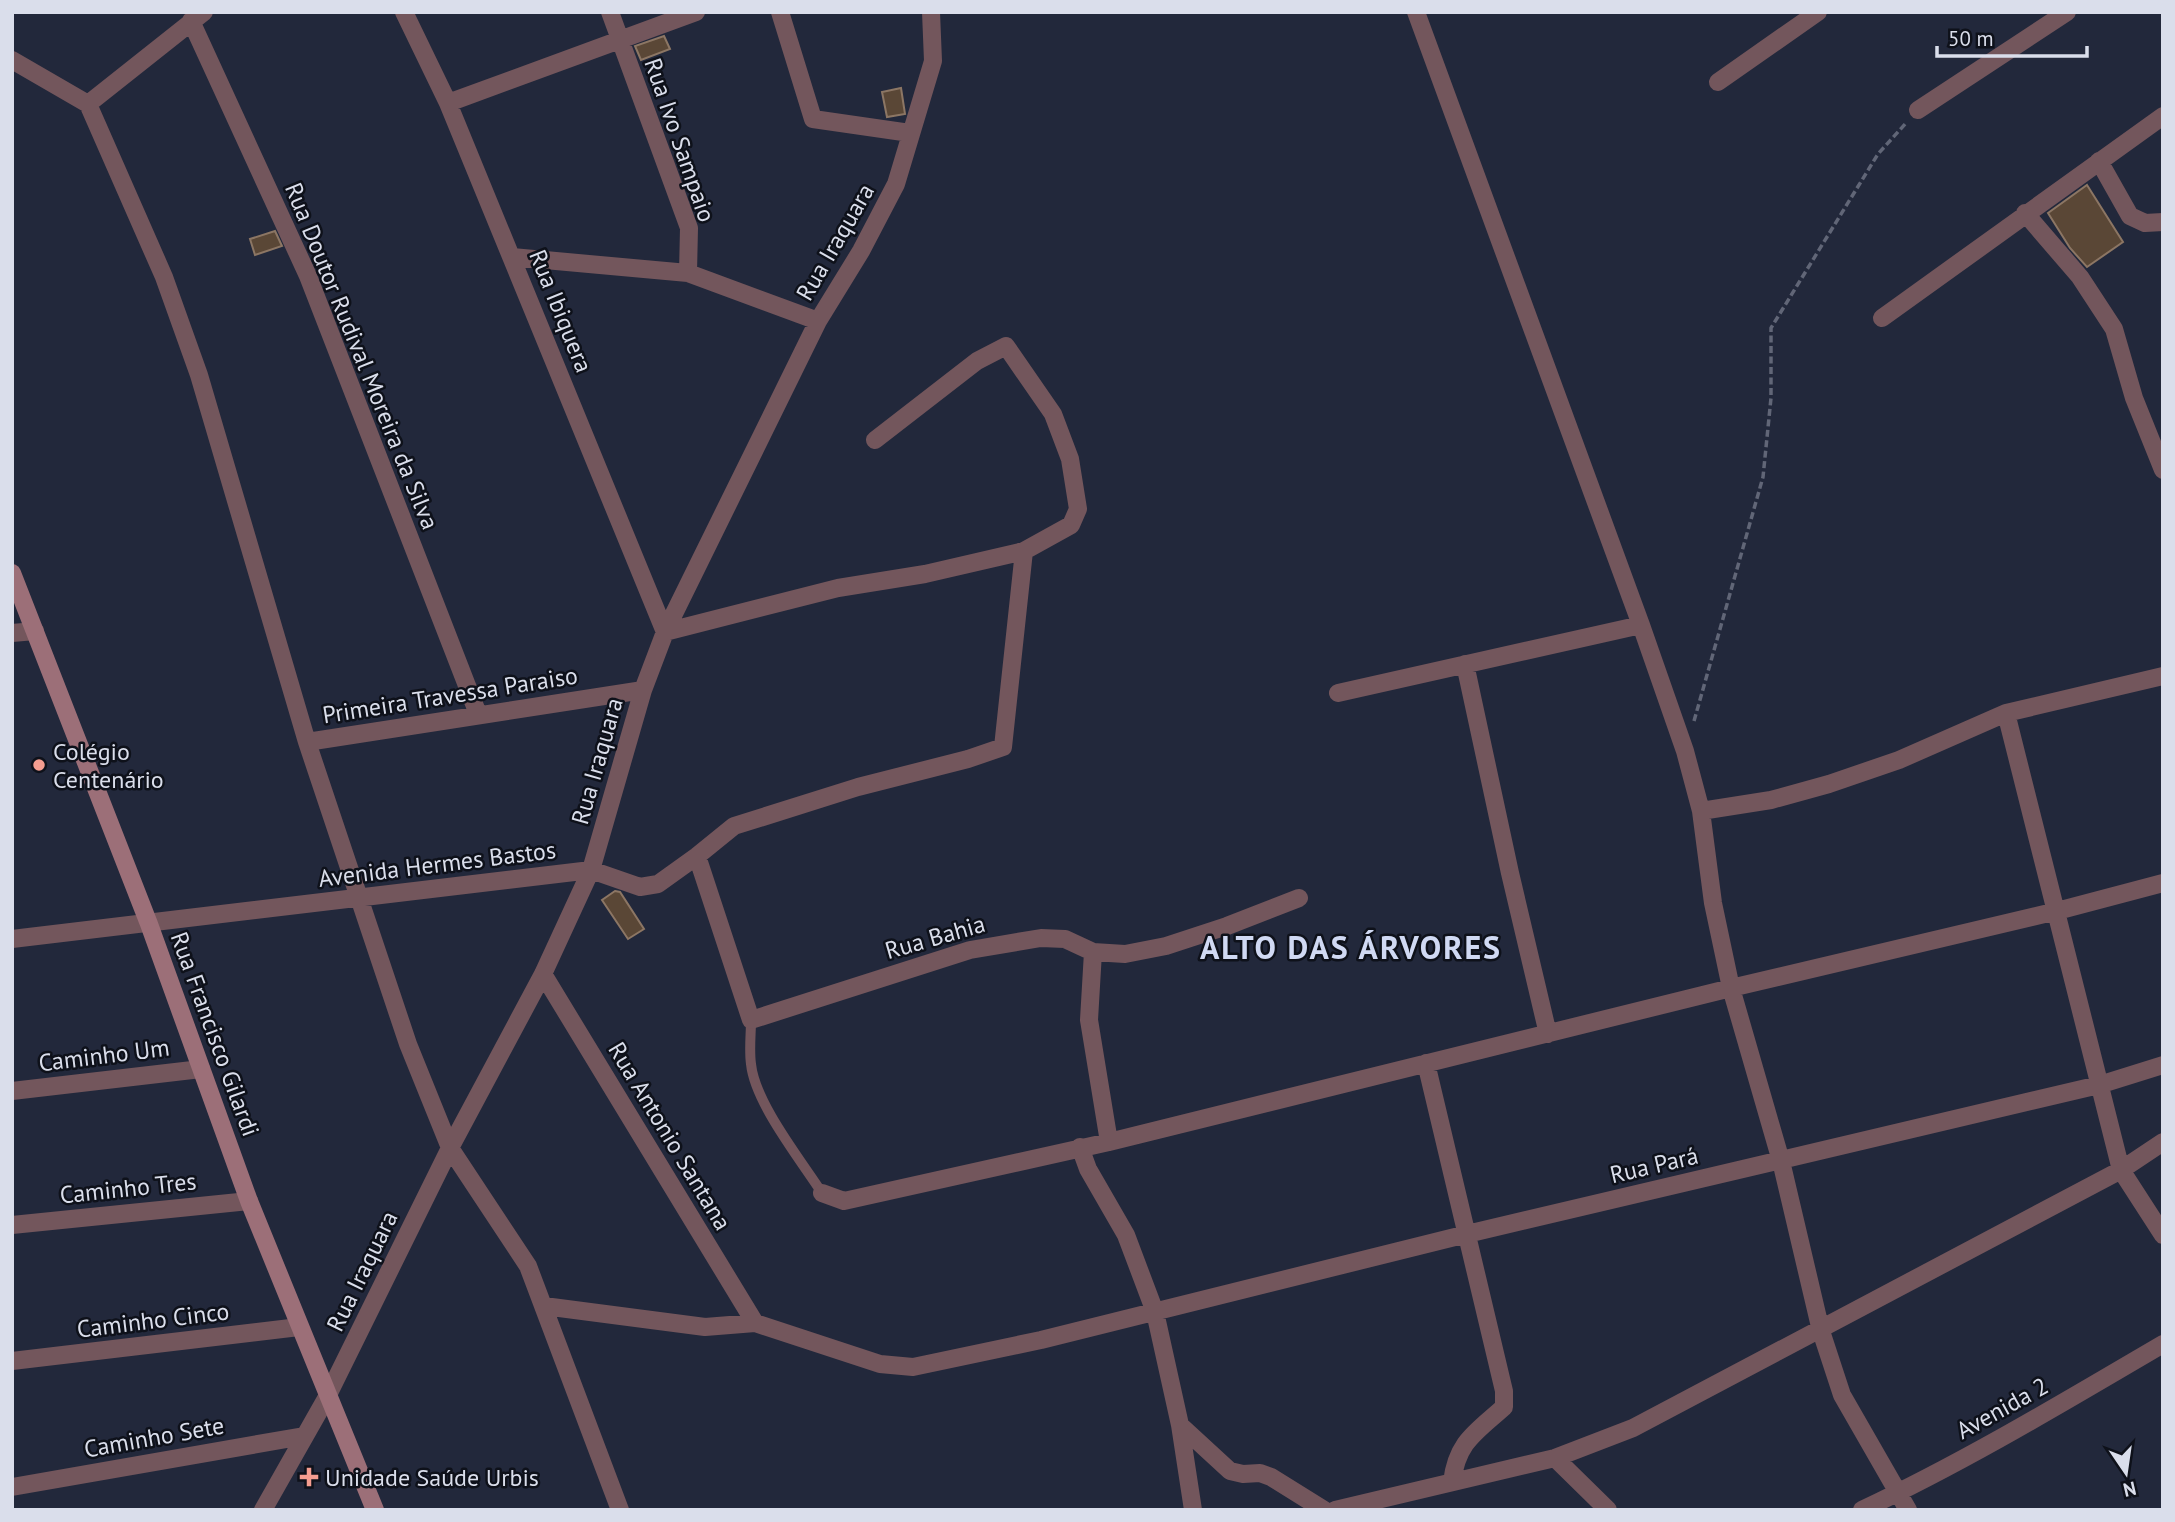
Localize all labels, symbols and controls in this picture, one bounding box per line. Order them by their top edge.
scale bar [1937,14,2088,58]
text: 50 m [1948,25,1994,52]
street label: Rua Ivo Sampaio [637,54,723,226]
street label: Rua Doutor Rudival Moreira da Silva [278,178,446,534]
street label: Rua Iraquara [789,178,881,306]
street label: Rua Ibiquera [522,245,600,377]
street label: Primeira Travessa Paraiso [320,660,580,730]
street label: Rua Iraquara [564,694,630,828]
place label: Colégio Centenário [53,736,164,795]
marker: Colégio Centenário [31,757,47,773]
street label: Avenida Hermes Bastos [316,834,558,894]
street label: Rua Bahia [881,908,989,966]
district label: ALTO DAS ÁRVORES [1200,926,1502,968]
street label: Rua Francisco Gilardi [164,928,266,1140]
street label: Caminho Um [37,1032,171,1078]
street label: Rua Antonio Santana [602,1036,738,1236]
street label: Rua Pará [1607,1140,1701,1190]
street label: Caminho Tres [58,1165,198,1211]
street label: Rua Iraquara [320,1206,404,1336]
street label: Caminho Cinco [75,1295,231,1345]
street label: Avenida 2 [1951,1370,2053,1446]
street label: Caminho Sete [82,1409,226,1465]
north arrow [2091,1438,2161,1508]
place label: Unidade Saúde Urbis [325,1462,539,1493]
marker: Unidade Saúde Urbis [299,1467,319,1487]
text: N [2121,1476,2139,1503]

